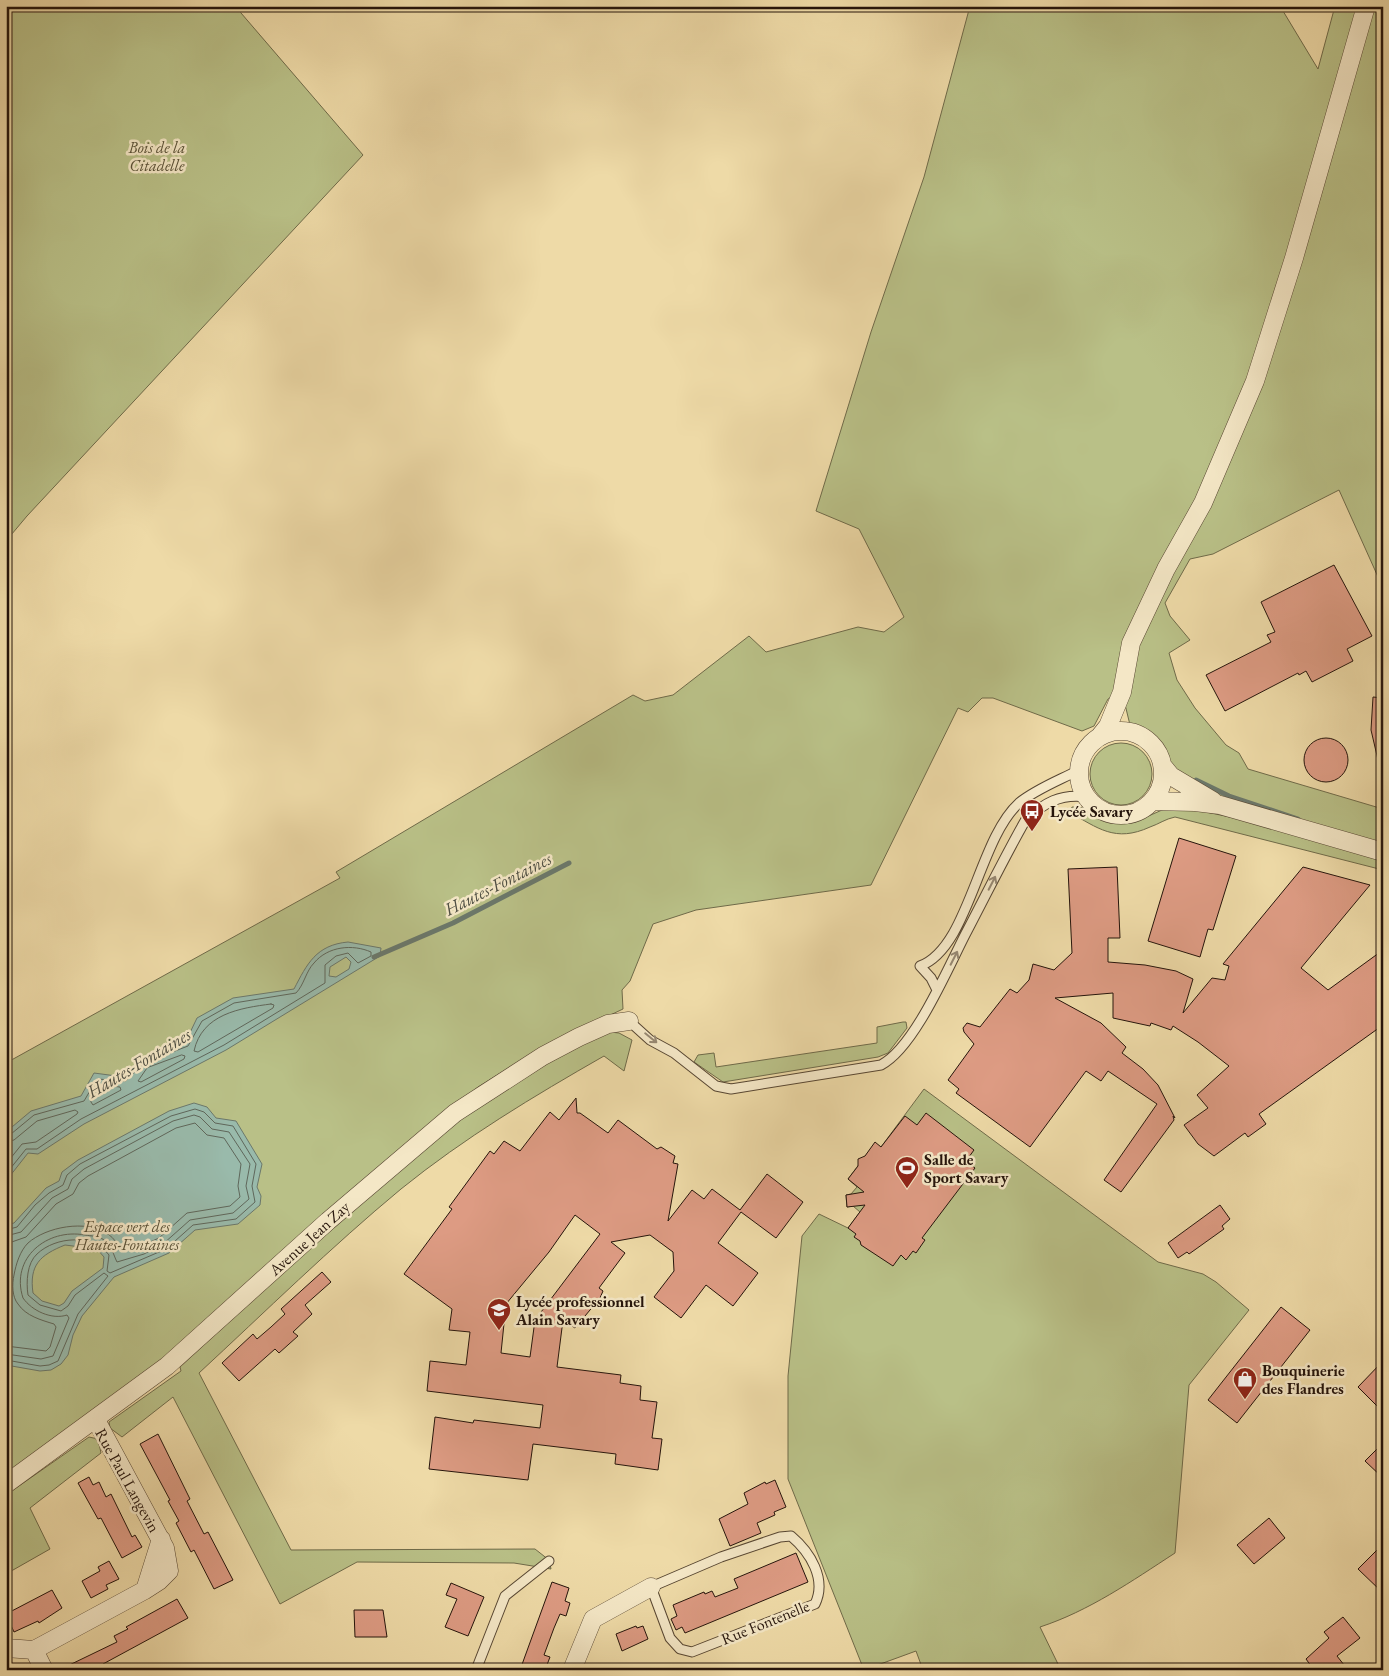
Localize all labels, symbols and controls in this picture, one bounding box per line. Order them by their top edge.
park label: Bois de la Citadelle [128,137,185,176]
bus stop icon: Lycée Savary [1019,798,1045,832]
place label: Lycée Savary [1050,801,1133,822]
water label: Hautes-Fontaines [439,846,556,921]
one-way arrow [988,876,997,891]
one-way arrow [950,951,959,966]
water label: Hautes-Fontaines [82,1022,196,1103]
one-way arrow [644,1033,657,1044]
place label: Salle de Sport Savary [924,1149,1009,1188]
sports icon: Salle de Sport Savary [894,1155,920,1189]
street label: Avenue Jean Zay [264,1196,355,1281]
park label: Espace vert des Hautes-Fontaines [74,1216,180,1255]
place label: Lycée professionnel Alain Savary [515,1291,645,1330]
school or university icon: Lycée professionnel Alain Savary [486,1297,512,1331]
place label: Bouquinerie des Flandres [1262,1360,1345,1399]
shop icon: Bouquinerie des Flandres [1232,1366,1258,1400]
street label: Rue Paul Langevin [90,1424,165,1537]
street label: Rue Fontenelle [718,1595,812,1650]

